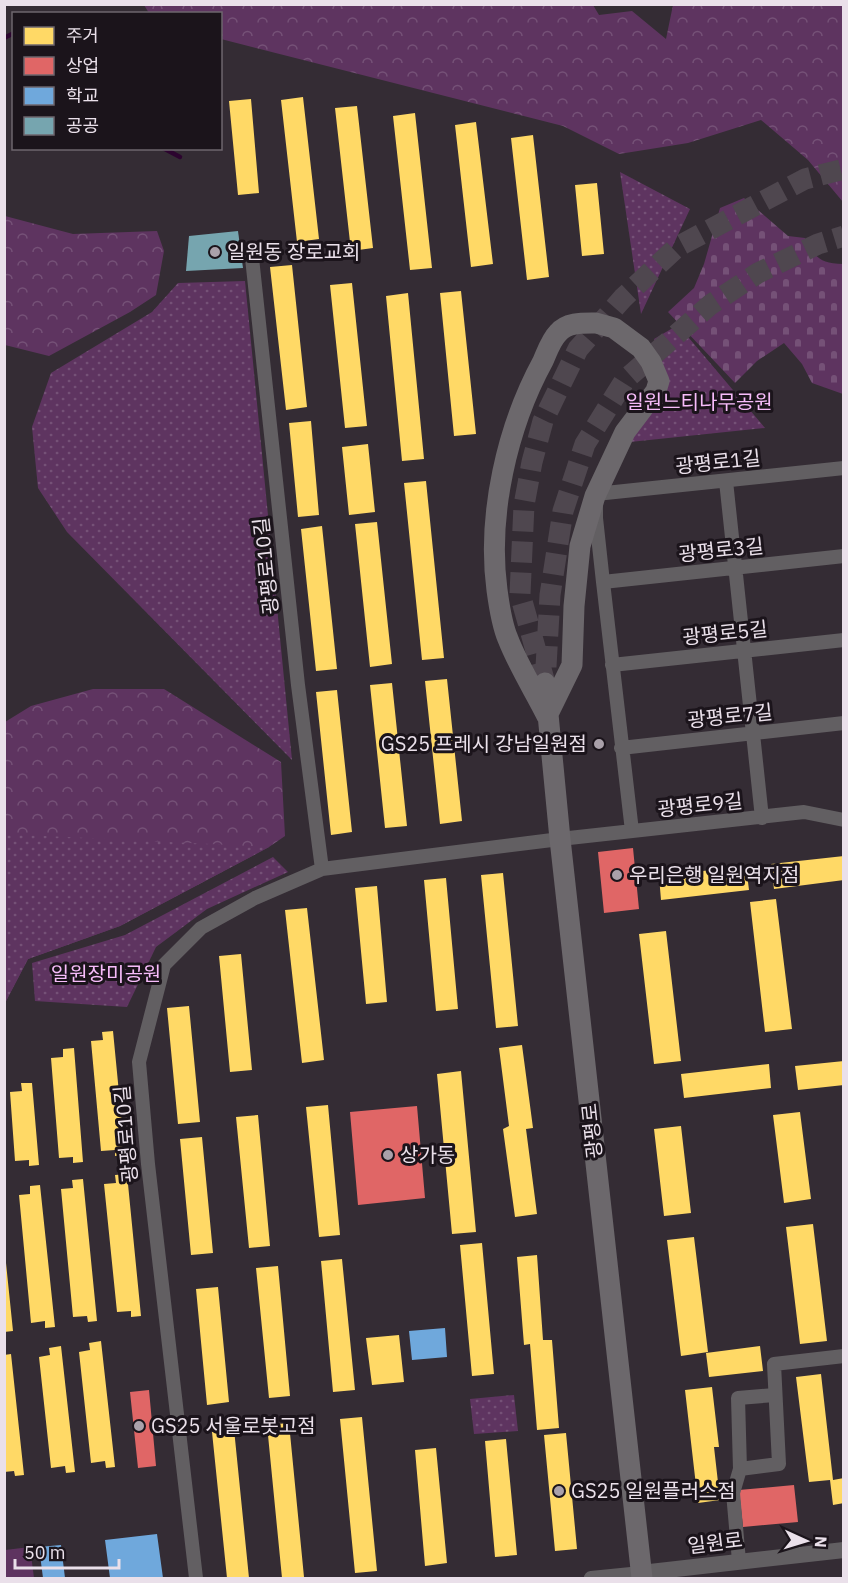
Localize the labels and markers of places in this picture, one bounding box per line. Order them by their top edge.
place label: 일원동 장로교회 [227,238,361,265]
marker: 일원동 장로교회 [208,245,222,259]
place label: GS25 프레시 강남일원점 [381,730,587,757]
marker: GS25 프레시 강남일원점 [592,737,606,751]
place label: 우리은행 일원역지점 [629,861,799,888]
marker: 우리은행 일원역지점 [610,868,624,882]
place label: 상가동 [400,1141,455,1168]
marker: 상가동 [381,1148,395,1162]
place label: GS25 서울로봇고점 [151,1412,316,1439]
marker: GS25 서울로봇고점 [132,1419,146,1433]
place label: GS25 일원플러스점 [571,1477,736,1504]
marker: GS25 일원플러스점 [552,1484,566,1498]

